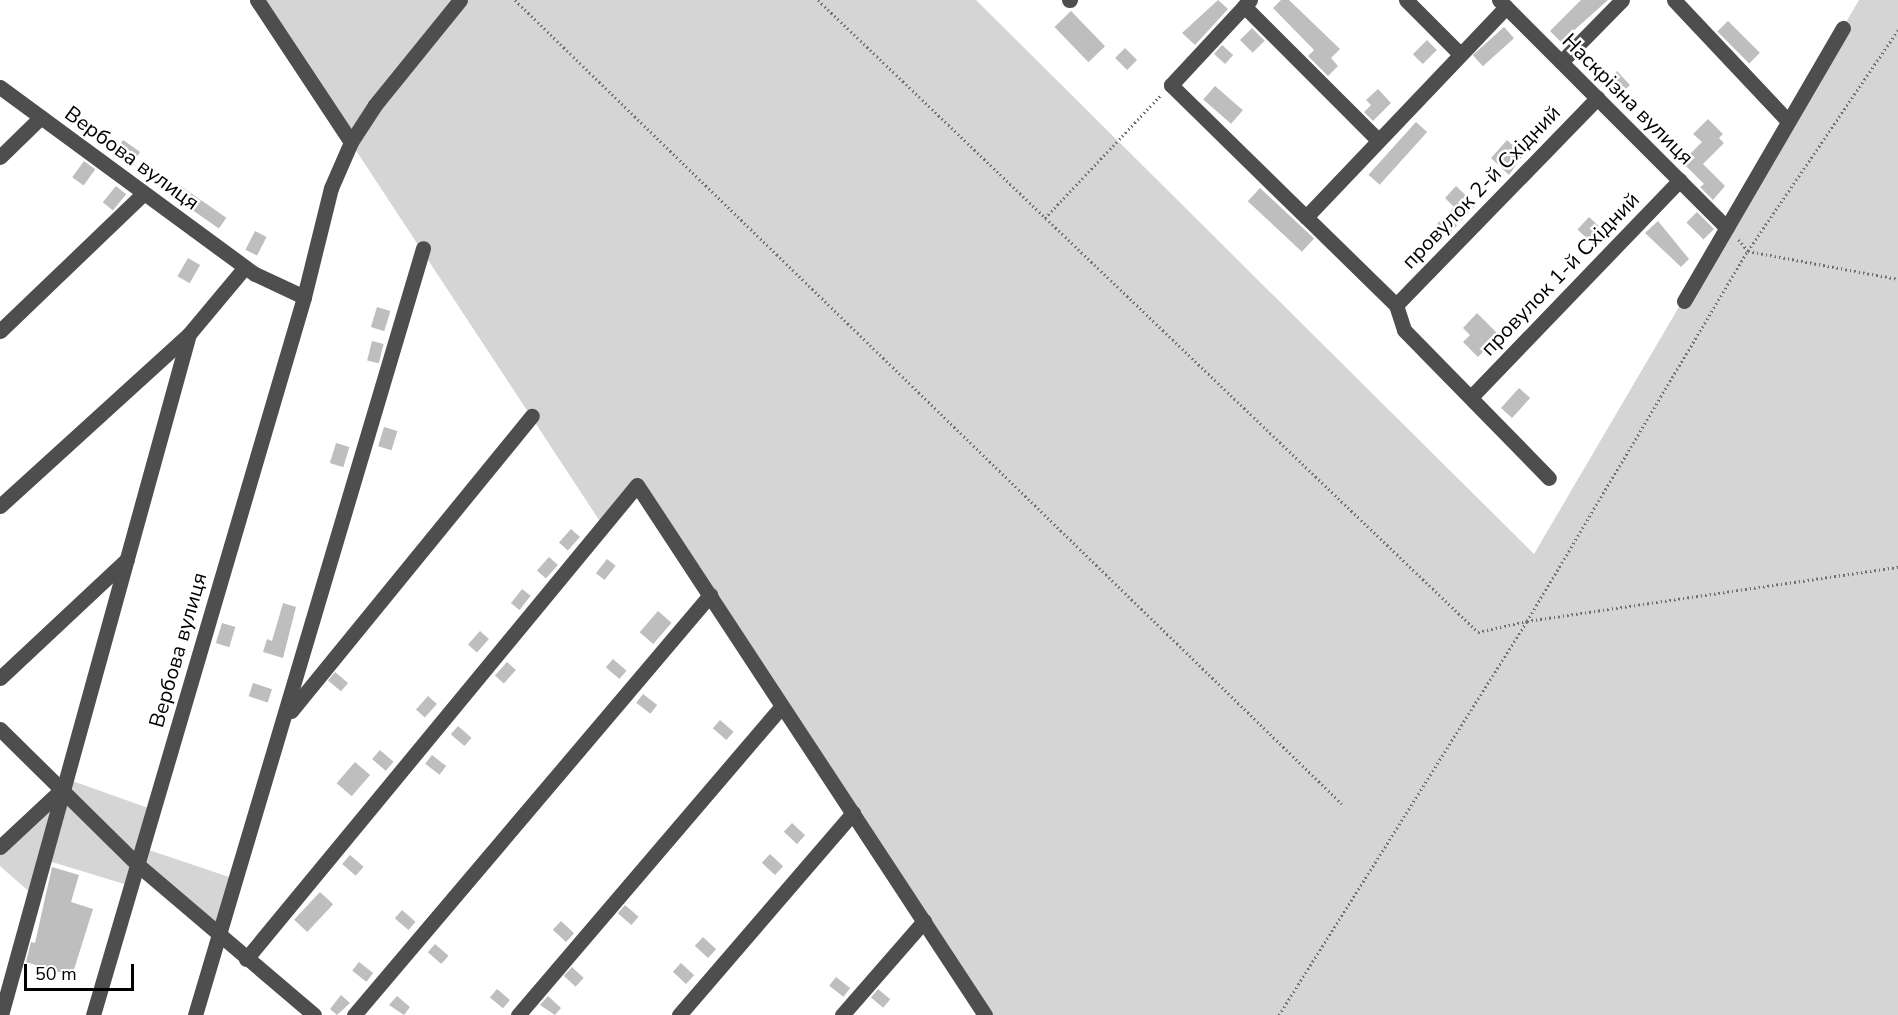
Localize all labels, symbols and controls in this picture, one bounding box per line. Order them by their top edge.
street label: Наскрізна вулиця [1557,28,1699,170]
street label: провулок 2-й Східний [1396,100,1566,274]
street label: Вербова вулиця [60,101,204,215]
street label: провулок 1-й Східний [1475,187,1645,361]
street label: Вербова вулиця [144,570,212,730]
scale bar [27,952,136,990]
text: 50 m [35,962,77,986]

